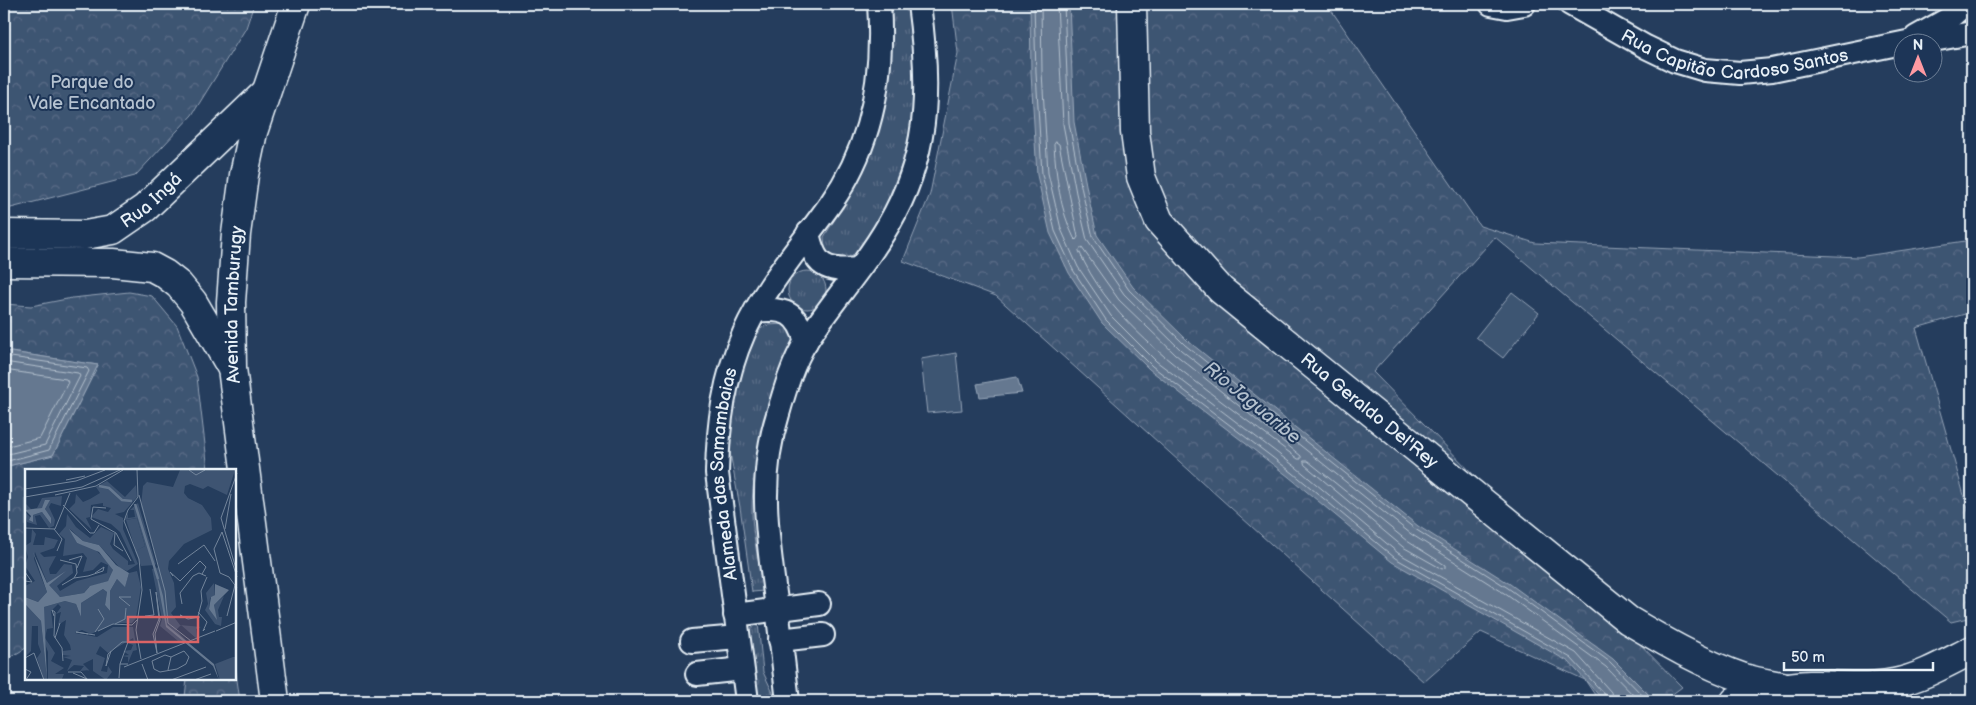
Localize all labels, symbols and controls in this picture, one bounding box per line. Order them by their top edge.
street label: Rua Capitão Cardoso Santos [1618,25,1850,84]
north arrow [1894,32,1944,82]
text: N [1913,37,1923,54]
park label: Parque do Vale Encantado [29,72,155,114]
street label: Rua Ingá [116,168,186,232]
street label: Avenida Tamburugy [220,224,248,385]
street label: Rua Geraldo Del'Rey [1297,348,1443,473]
water label: Rio Jaguaribe [1199,357,1305,449]
street label: Alameda das Samambaias [706,365,742,582]
inset map [25,469,236,680]
scale bar [1784,640,1932,672]
text: 50 m [1791,648,1825,667]

